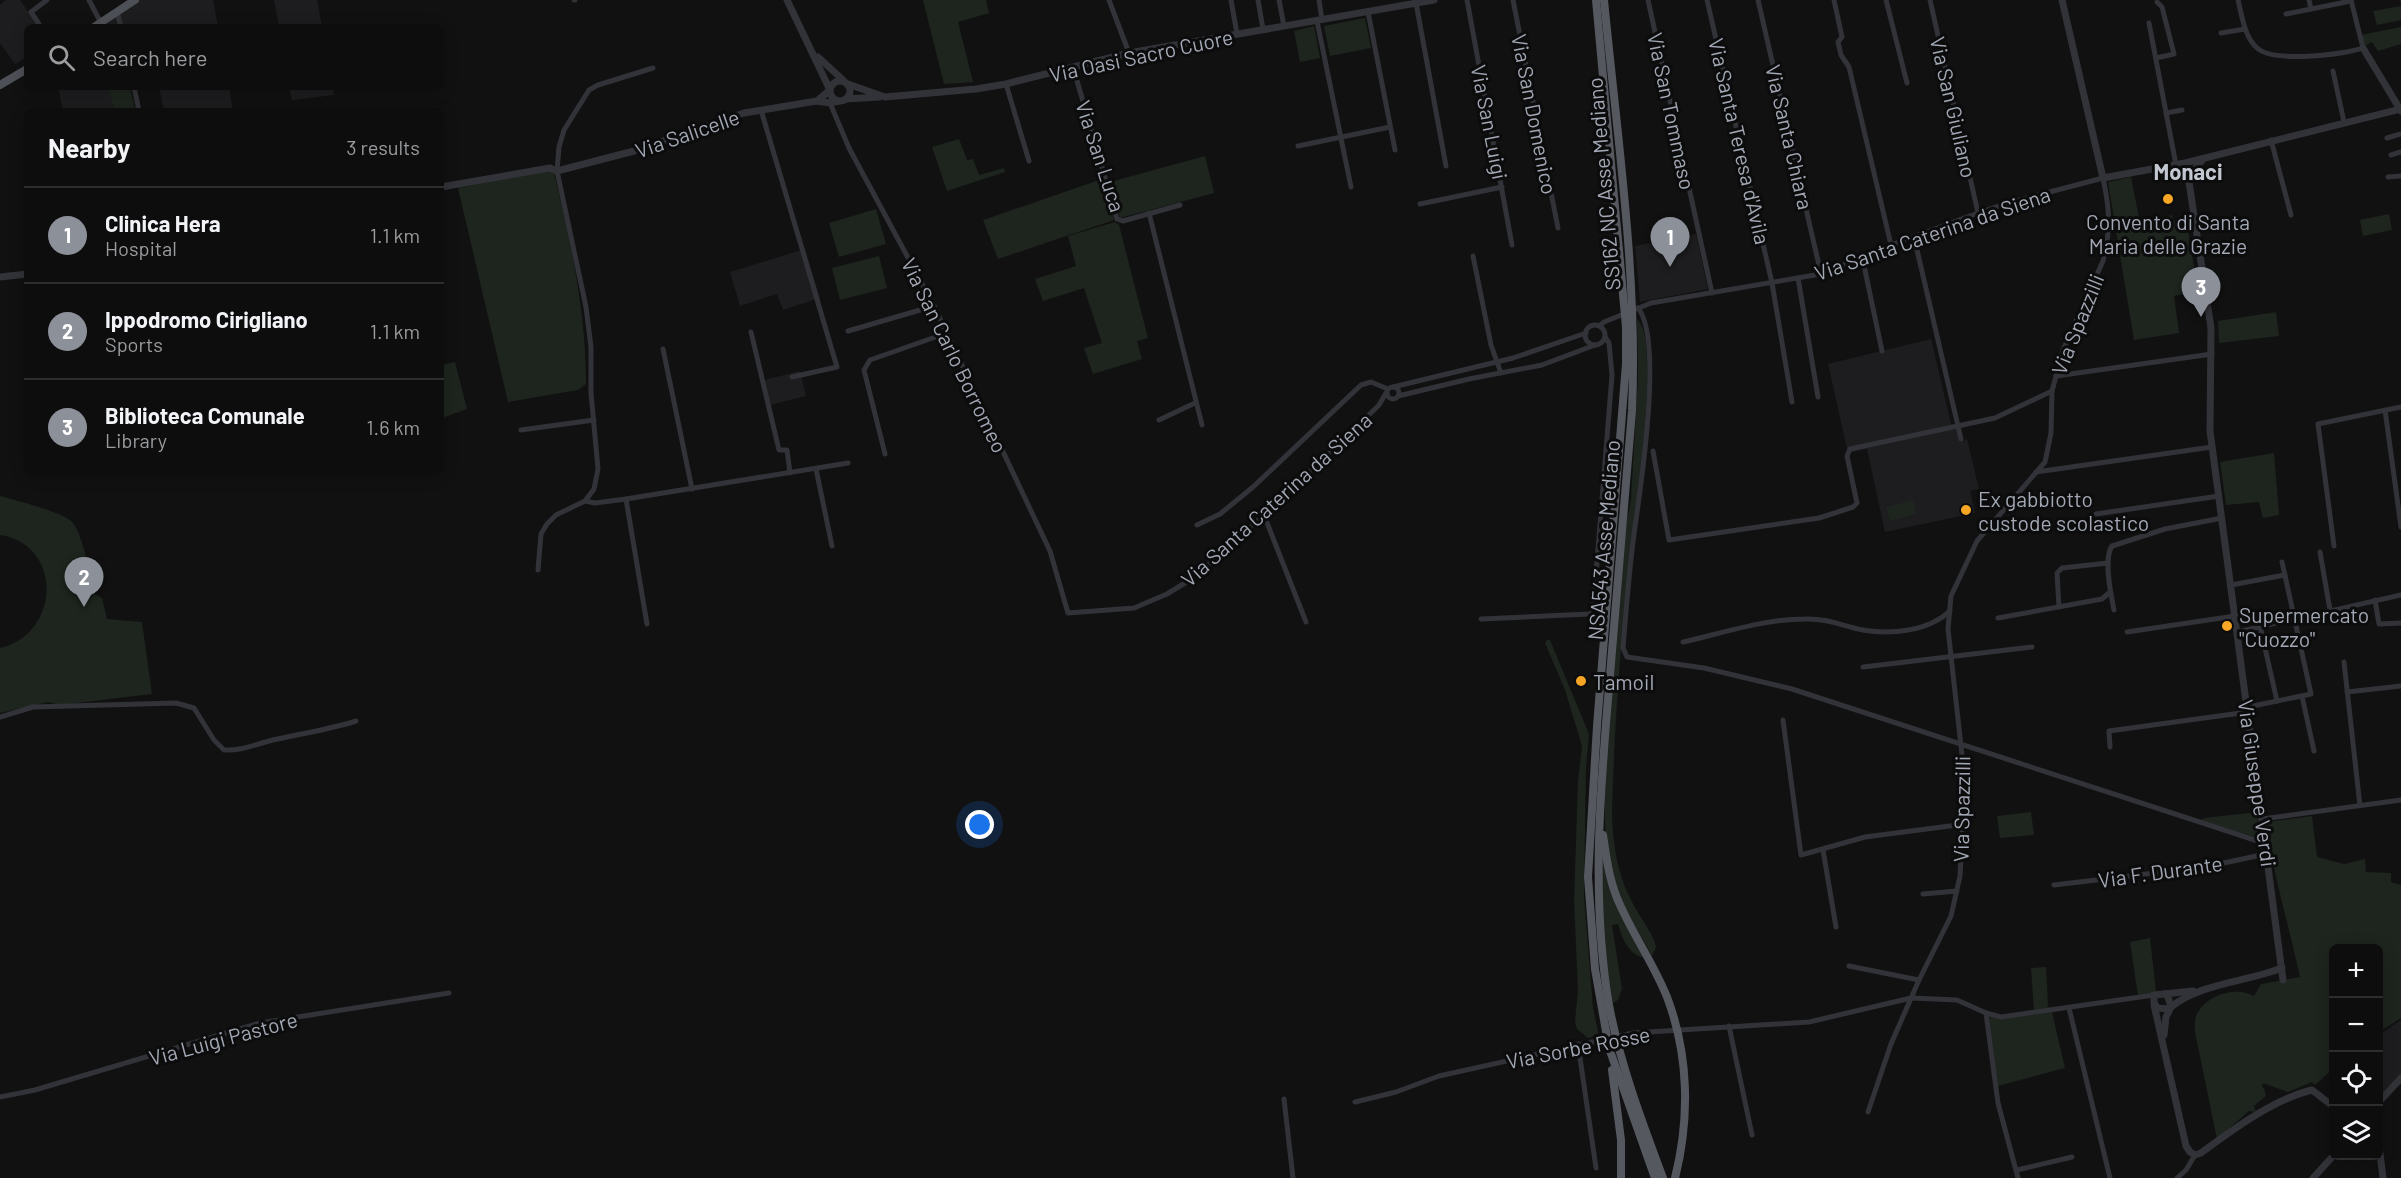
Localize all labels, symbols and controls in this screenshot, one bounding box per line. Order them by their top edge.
street label: Via Oasi Sacro Cuore [1047,23,1235,87]
search box [24,24,444,90]
street label: Via San Tommaso [1643,30,1701,192]
street label: Via San Domenico [1507,32,1563,196]
street label: Via San Giuliano [1926,34,1982,180]
street label: Via Santa Teresa d'Avila [1704,35,1776,247]
icon: search [45,41,78,74]
text: Search here [93,44,207,70]
street label: Via Santa Chiara [1761,62,1819,212]
street label: Via San Luigi [1467,63,1513,181]
street label: SS162 NC Asse Mediano [1581,76,1625,292]
street label: Via San Luca [1071,97,1131,215]
street label: Via Salicelle [632,103,742,163]
text: Nearby [48,132,130,163]
text: 3 results [346,135,420,159]
district label: Monaci [2153,158,2223,184]
street label: Via Santa Caterina da Siena [1811,181,2053,285]
marker: Convento di Santa Maria delle Grazie [2161,192,2175,206]
place label: Convento di Santa Maria delle Grazie [2086,209,2250,258]
text: Clinica Hera [105,210,221,236]
pin: 1 [1650,218,1690,267]
text: 1 [64,223,71,247]
text: 1.1 km [370,223,420,247]
text: Hospital [105,236,177,260]
street label: Via San Carlo Borromeo [897,253,1013,457]
pin: 3 [2182,268,2220,317]
street label: Via Spazzilli [2045,270,2109,378]
text: Ippodromo Cirigliano [105,306,308,332]
text: 2 [62,319,73,343]
text: 1.1 km [370,319,420,343]
text: Sports [105,332,163,356]
text: Biblioteca Comunale [105,402,305,428]
street label: Via Santa Caterina da Siena [1176,407,1376,591]
text: 3 [62,415,73,439]
text: 1.6 km [367,415,420,439]
text: Library [105,428,167,452]
street label: NSA543 Asse Mediano [1582,439,1624,641]
place label: Ex gabbiotto custode scolastico [1978,486,2149,535]
marker: Ex gabbiotto custode scolastico [1959,503,1973,517]
pin: 2 [64,558,104,607]
place label: Supermercato "Cuozzo" [2239,602,2369,651]
marker: Supermercato "Cuozzo" [2220,619,2234,633]
place label: Tamoil [1593,669,1654,694]
marker: Tamoil [1574,674,1588,688]
street label: Via Giuseppe Verdi [2234,698,2282,868]
street label: Via Spazzilli [1948,756,1974,862]
your location [965,810,994,839]
street label: Via F. Durante [2096,850,2224,892]
map controls [2329,944,2383,1160]
button: + [2329,944,2383,998]
button: − [2329,998,2383,1052]
street label: Via Luigi Pastore [146,1006,300,1070]
street label: Via Sorbe Rosse [1504,1021,1652,1073]
button: locate [2329,1052,2383,1106]
button: layers [2329,1106,2383,1160]

